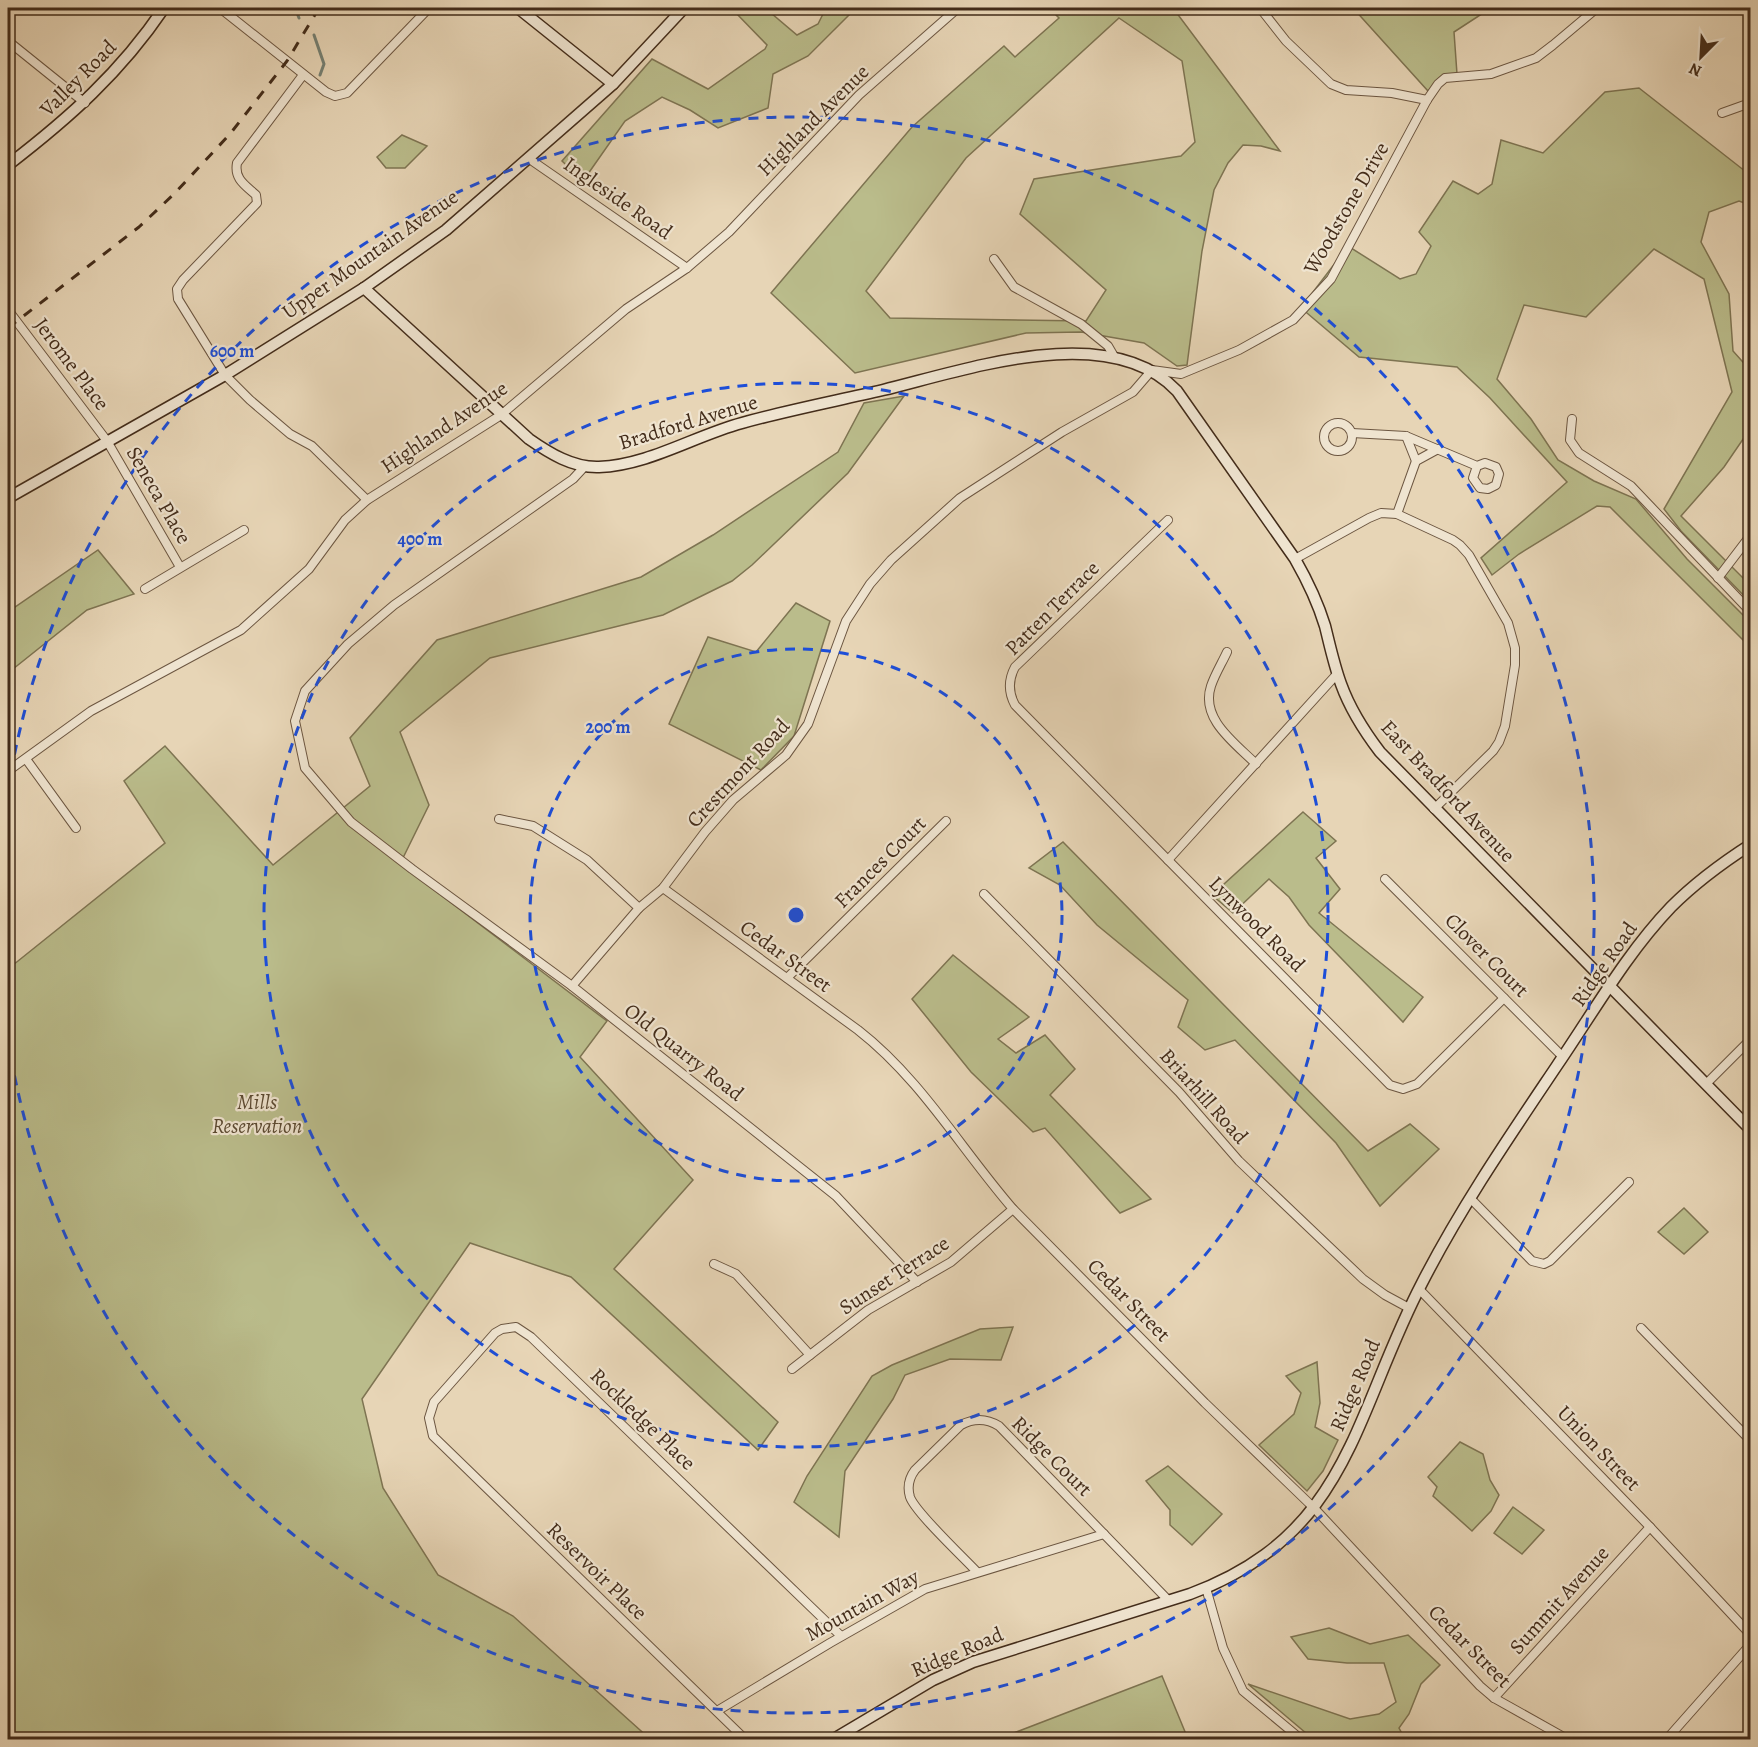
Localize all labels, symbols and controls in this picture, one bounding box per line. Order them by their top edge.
north arrow [1671,27,1731,87]
street label: Valley Road [33,33,123,123]
text: N [1685,57,1705,82]
street label: Highland Avenue [751,58,875,182]
street label: Woodstone Drive [1296,137,1395,280]
street label: Ingleside Road [558,150,679,246]
street label: Upper Mountain Avenue [276,183,464,325]
street label: Jerome Place [28,312,116,416]
text: 600 m [210,339,254,363]
street label: Highland Avenue [375,374,513,480]
street label: Bradford Avenue [615,388,761,456]
street label: Seneca Place [120,441,198,549]
text: 400 m [398,527,442,551]
street label: Patten Terrace [999,555,1105,661]
street label: Crestmont Road [680,712,796,834]
street label: East Bradford Avenue [1375,714,1521,868]
text: 200 m [585,715,631,739]
street label: Frances Court [828,810,932,914]
street label: Lynwood Road [1203,870,1312,979]
centre of rings [786,905,806,925]
street label: Clover Court [1439,907,1535,1003]
street label: Cedar Street [734,913,838,999]
street label: Ridge Road [1565,915,1644,1012]
street label: Old Quarry Road [618,996,750,1108]
street label: Briarhill Road [1154,1042,1255,1150]
park label: Mills Reservation [212,1088,302,1140]
street label: Sunset Terrace [833,1229,955,1321]
street label: Cedar Street [1081,1252,1177,1348]
street label: Ridge Road [1323,1334,1387,1435]
street label: Rockledge Place [584,1362,702,1476]
street label: Union Street [1551,1399,1647,1497]
street label: Ridge Court [1006,1410,1099,1503]
street label: Reservoir Place [541,1516,653,1626]
street label: Summit Avenue [1503,1540,1615,1660]
street label: Mountain Way [800,1562,924,1648]
street label: Cedar Street [1422,1598,1518,1694]
street label: Ridge Road [907,1620,1008,1684]

